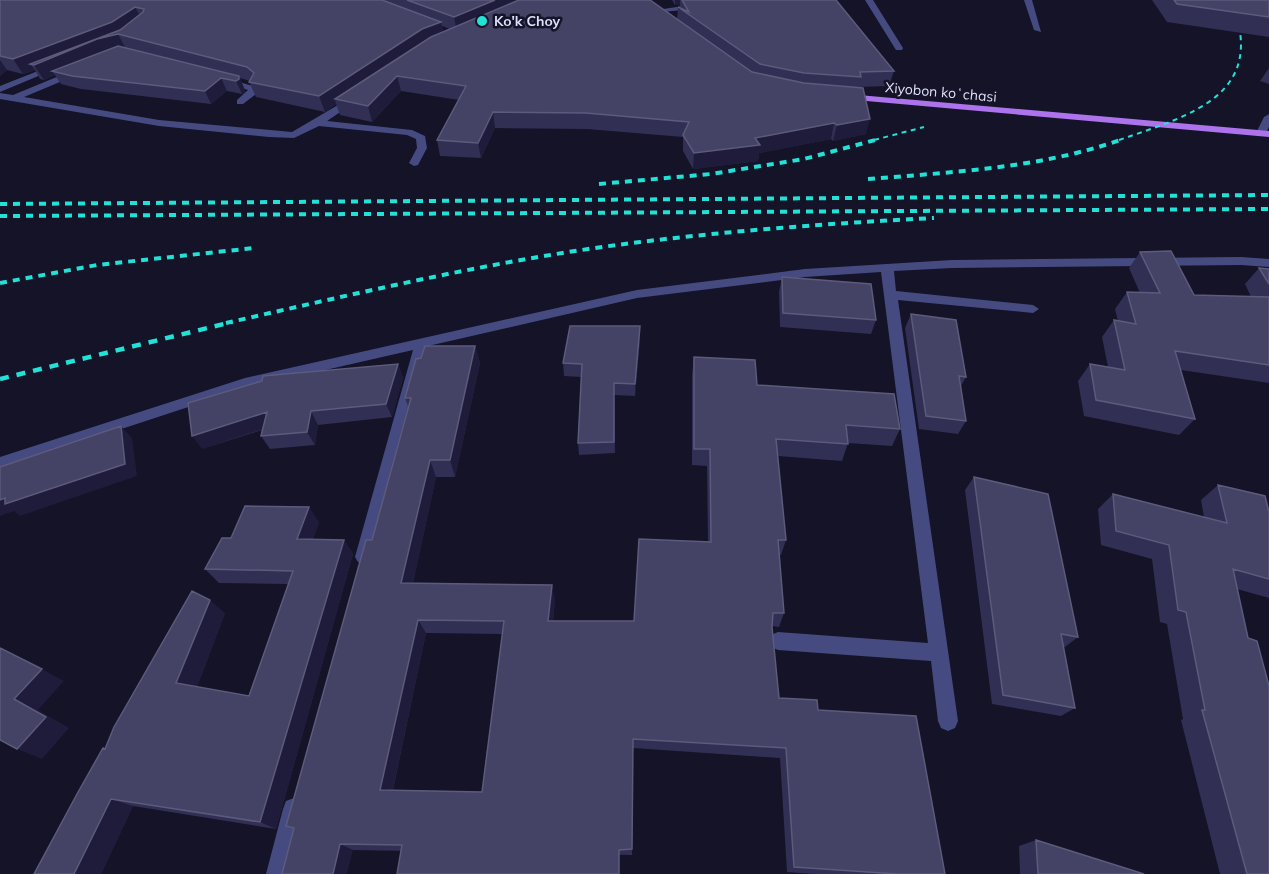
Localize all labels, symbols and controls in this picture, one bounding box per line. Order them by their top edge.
place label: Ko'k Choy [494,12,561,30]
marker: Ko'k Choy [475,14,489,28]
street label: Xiyobon koʻchasi [884,78,998,106]

